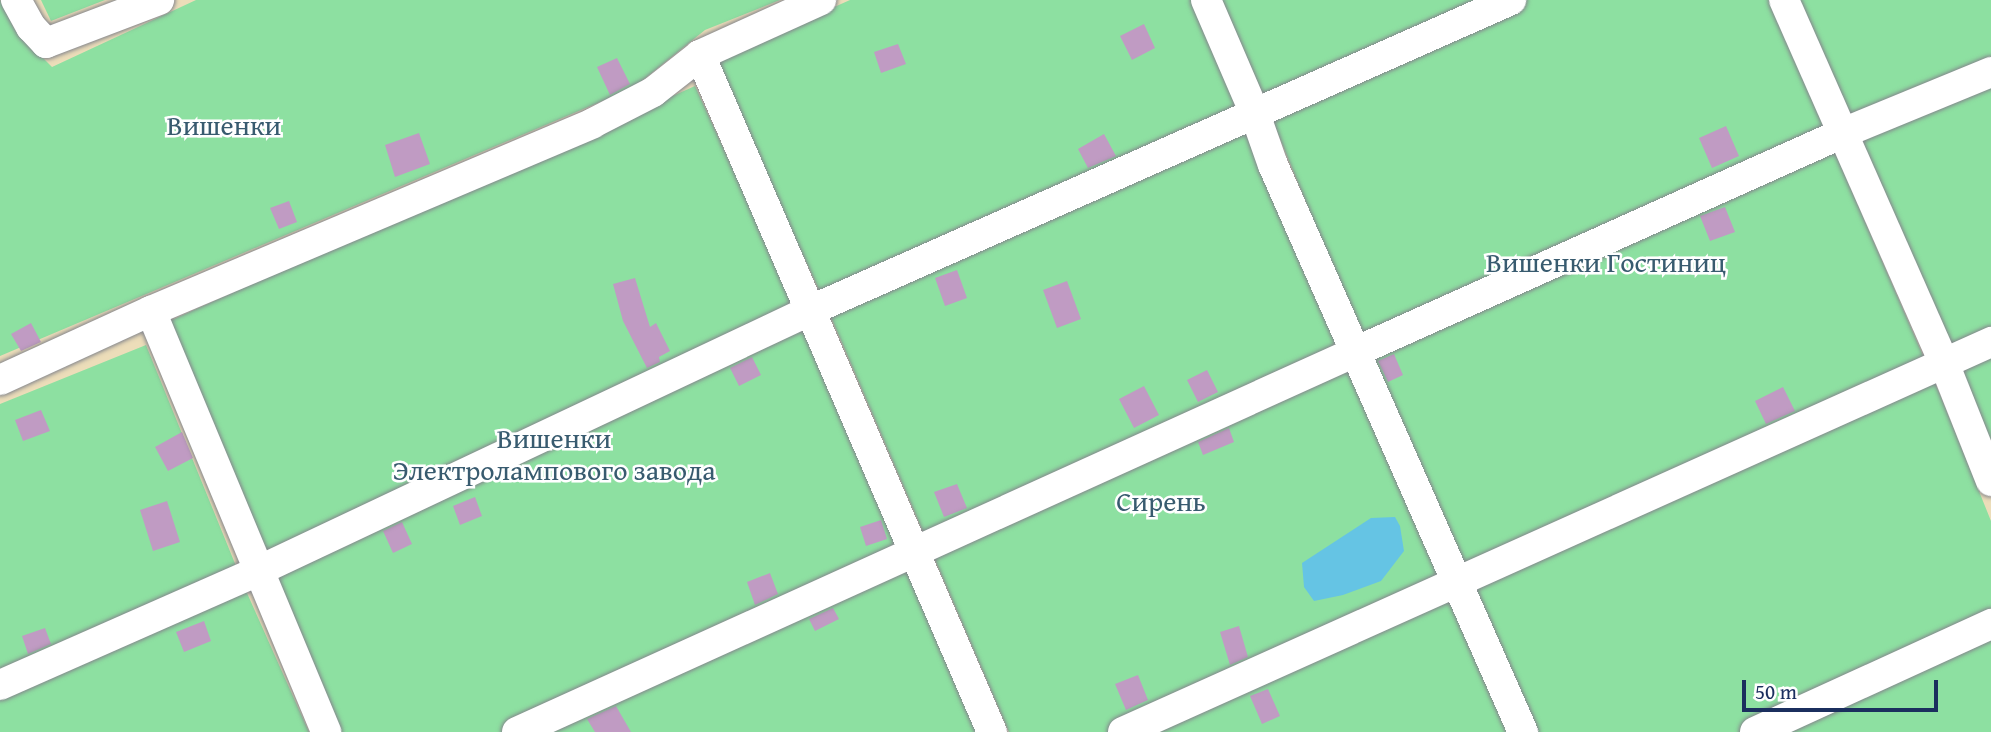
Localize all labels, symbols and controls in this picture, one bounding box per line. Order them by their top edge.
park label: Вишенки [167,108,281,142]
park label: Вишенки Гостиниц [1486,245,1726,279]
park label: Вишенки Электролампового завода [392,421,716,487]
park label: Сирень [1116,484,1206,518]
scale bar [1746,666,1942,710]
text: 50 m [1755,676,1797,707]

